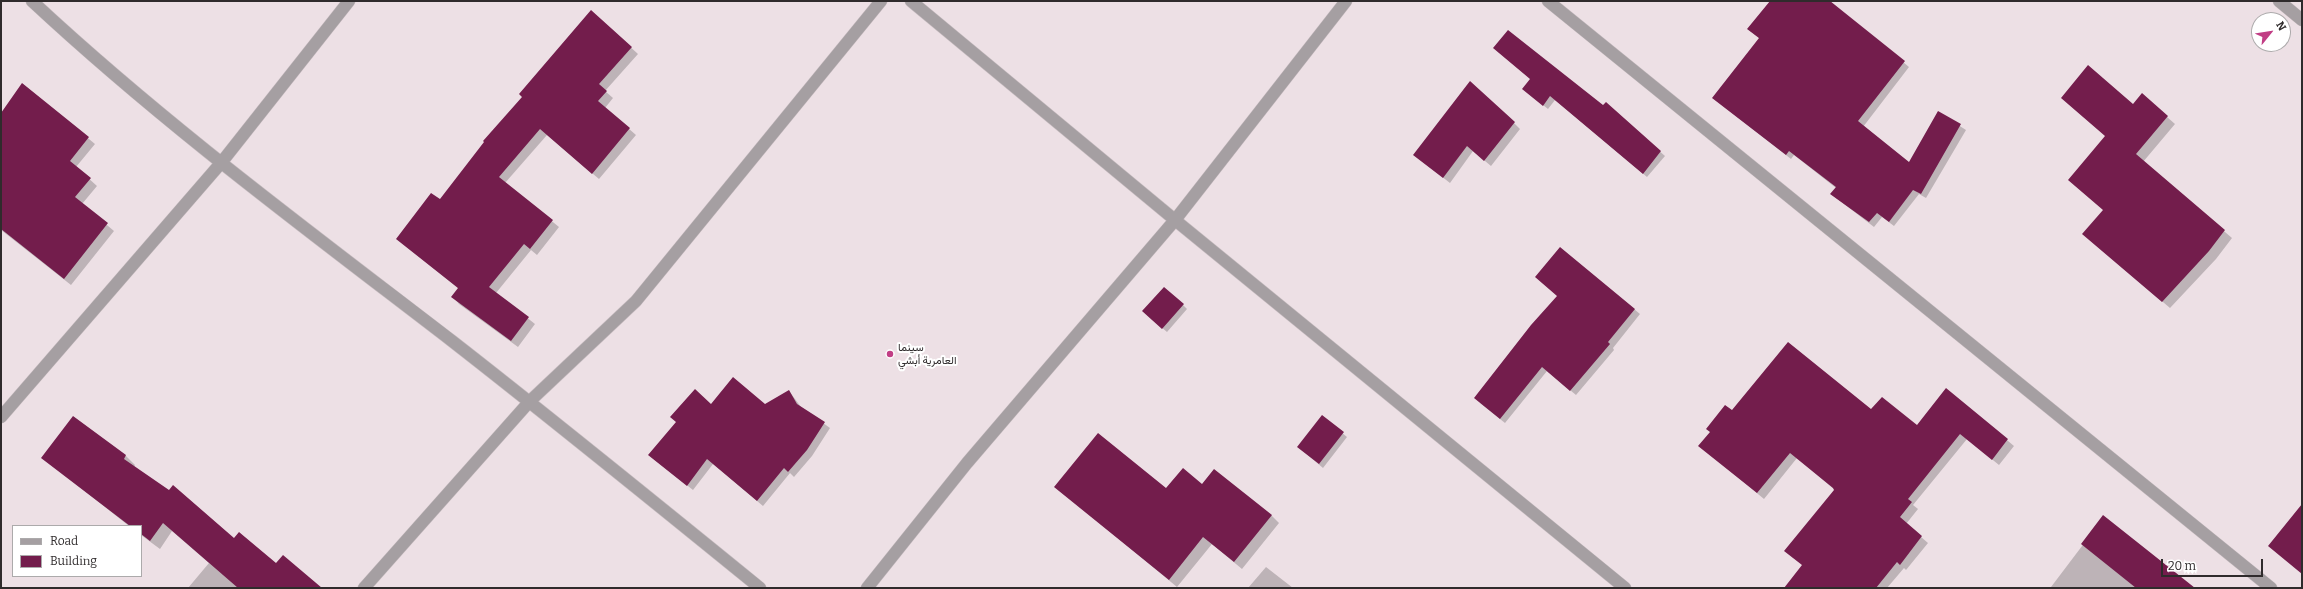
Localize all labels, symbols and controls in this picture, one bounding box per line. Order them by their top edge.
north arrow [2251,12,2291,52]
text: N [2273,19,2289,33]
place label: سينما العامرية أبشي [898,341,957,367]
marker: سينما العامرية أبشي [885,349,895,359]
legend [12,525,142,577]
text: Road [50,534,78,548]
scale bar [2163,551,2265,577]
text: Building [50,554,97,568]
text: 20 m [2168,559,2196,573]

